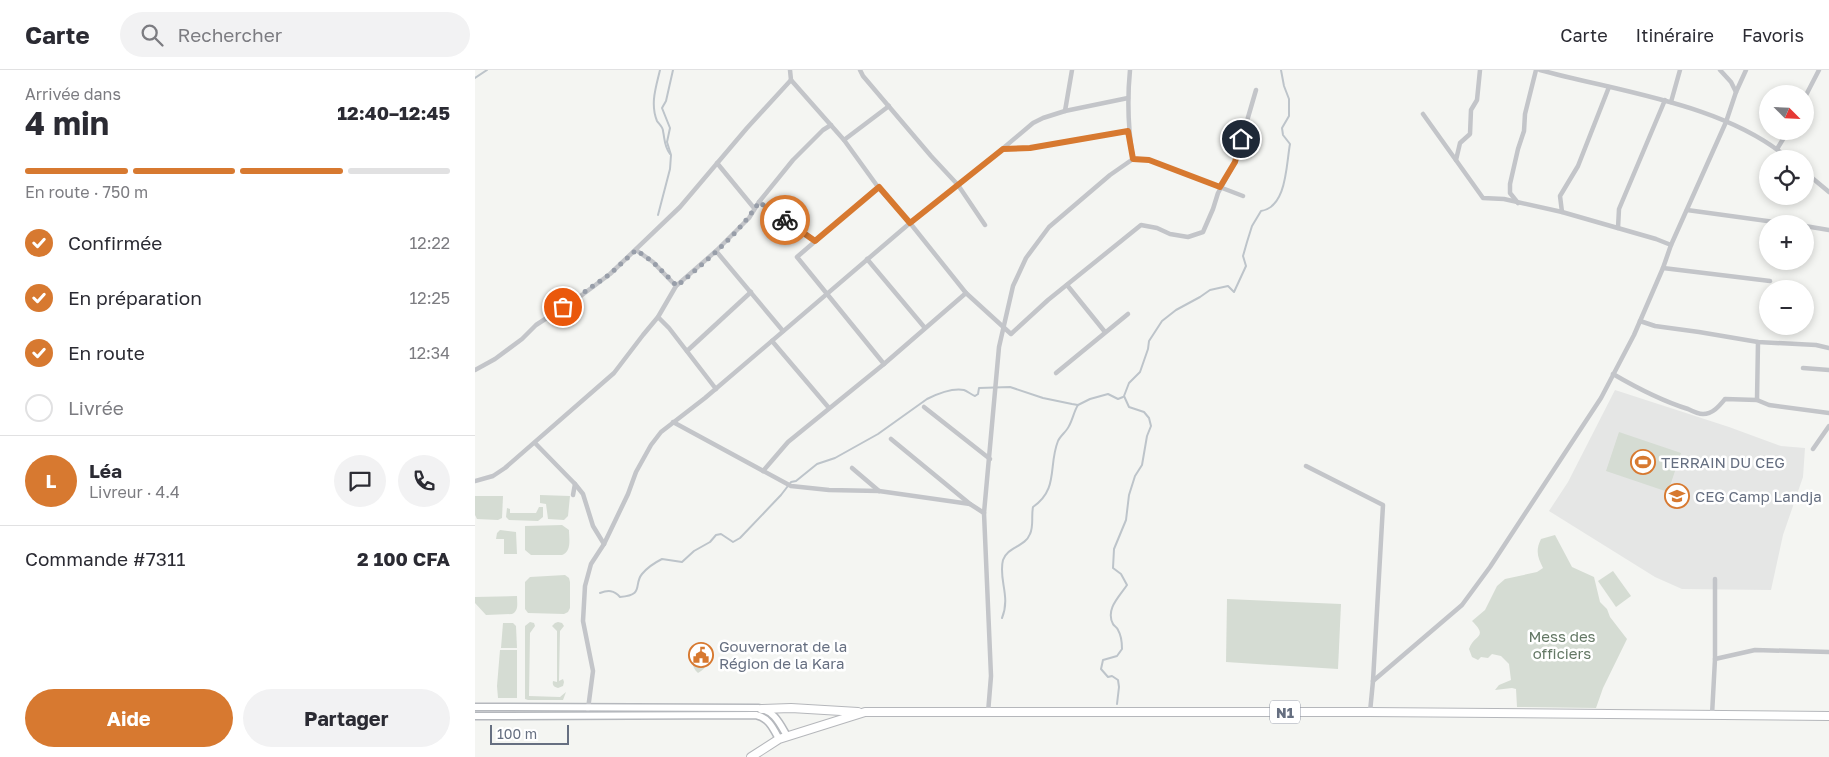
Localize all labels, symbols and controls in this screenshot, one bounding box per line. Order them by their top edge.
search box [120,12,470,57]
text: Carte [25,20,90,49]
icon: search [138,21,166,49]
text: Rechercher [178,23,282,46]
text: Carte [1560,24,1608,46]
text: Itinéraire [1636,24,1714,46]
text: Favoris [1742,24,1804,46]
text: Arrivée dans [25,84,121,104]
north arrow [1759,85,1814,140]
map controls [1759,85,1814,335]
text: 12:40–12:45 [337,101,450,124]
text: 4 min [25,104,109,142]
pin [1220,118,1262,160]
icon: home [1227,125,1255,153]
button: locate [1759,150,1814,205]
text: En route · 750 m [25,182,148,202]
courier [760,195,810,245]
icon: bike [771,206,799,234]
button: + [1759,215,1814,270]
icon: check [25,229,53,257]
text: Confirmée [68,231,162,254]
text: 12:22 [410,233,450,253]
button: − [1759,280,1814,335]
icon: check [25,284,53,312]
text: En préparation [68,286,202,309]
pin [542,286,584,328]
text: 12:25 [410,288,450,308]
icon: bag [549,293,577,321]
icon: check [25,339,53,367]
text: En route [68,341,145,364]
text: 12:34 [409,343,450,363]
text: Livrée [68,396,124,419]
sports icon: TERRAIN DU CEG [1630,449,1656,475]
place label: TERRAIN DU CEG [1661,453,1785,471]
button: chat [334,455,386,507]
button: phone [398,455,450,507]
text: Léa [89,459,122,482]
text: L [46,469,56,492]
text: Livreur · 4.4 [89,482,180,502]
school or university icon: CEG Camp Landja [1664,483,1690,509]
place label: CEG Camp Landja [1695,487,1822,505]
text: Commande #7311 [25,547,185,570]
text: 2 100 CFA [357,547,450,570]
park label: Mess des officiers [1528,627,1596,662]
place label: Gouvernorat de la Région de la Kara [719,637,847,672]
public building icon: Gouvernorat de la Région de la Kara [688,642,714,668]
button: Aide [25,689,233,747]
button: Partager [243,689,450,747]
road number: N1 [1270,700,1300,724]
scale bar [490,722,569,745]
text: 100 m [497,725,537,742]

